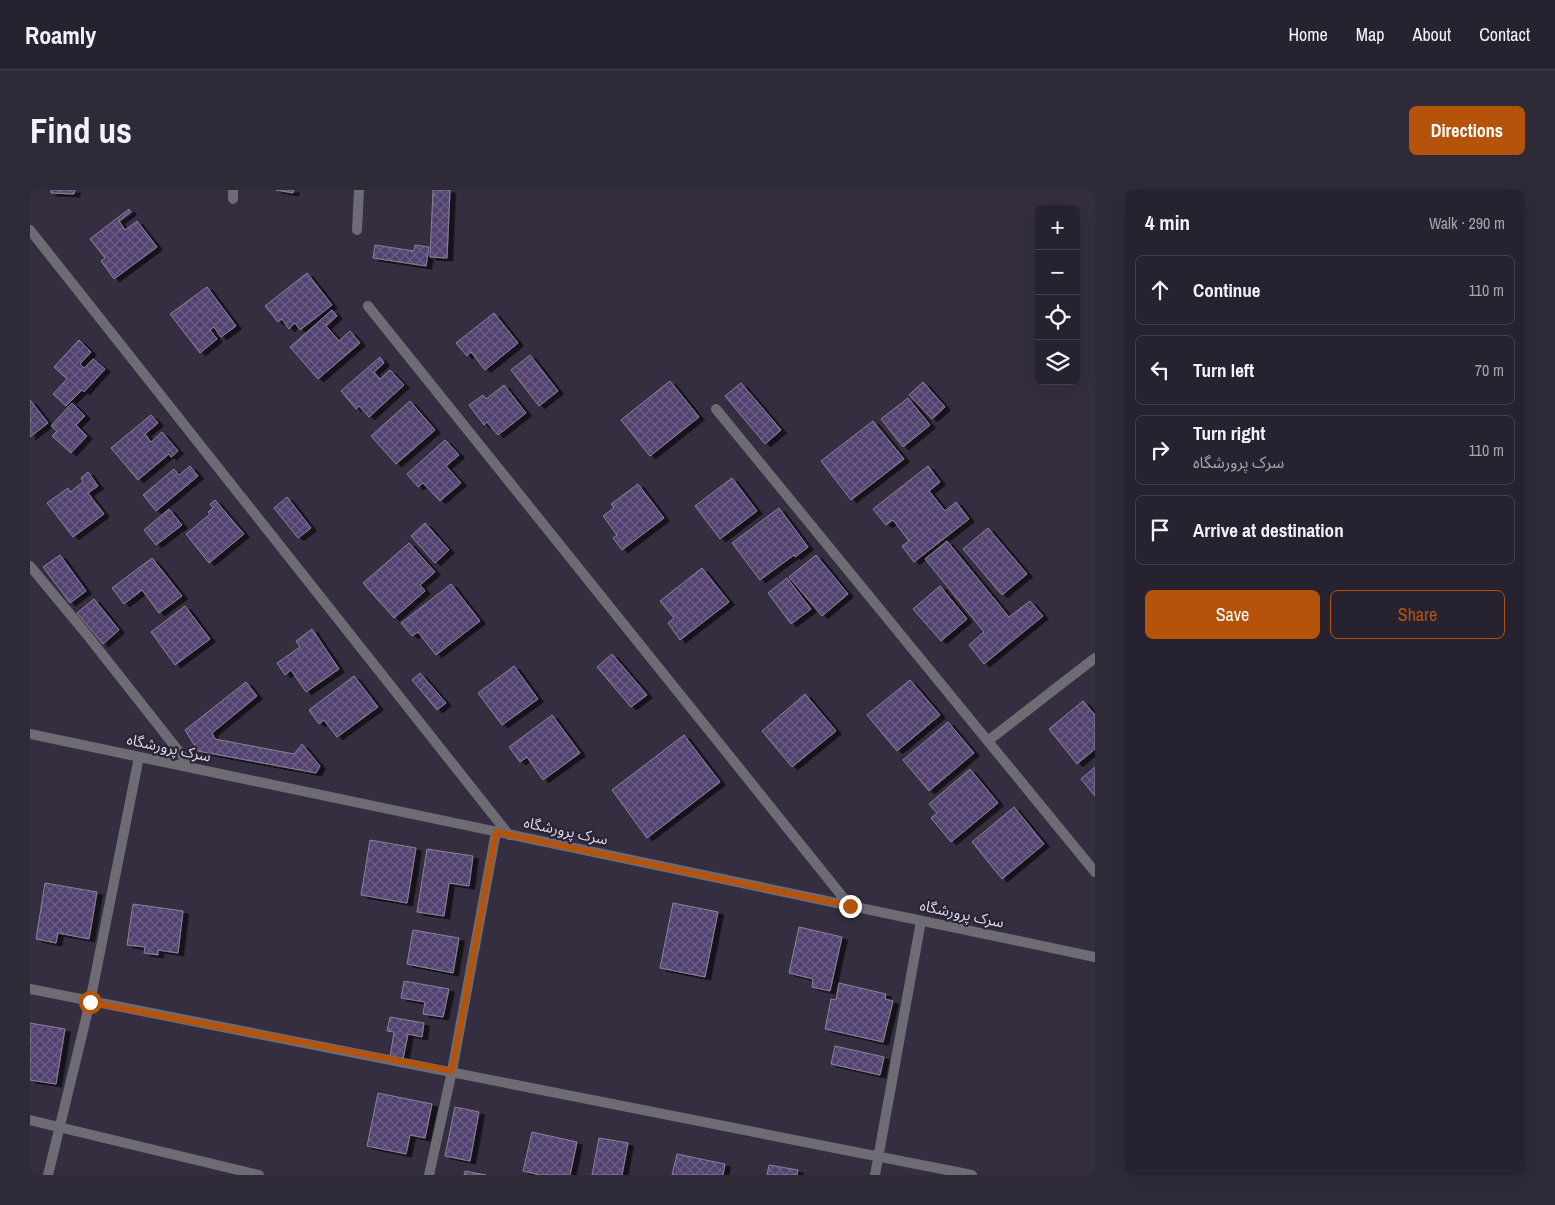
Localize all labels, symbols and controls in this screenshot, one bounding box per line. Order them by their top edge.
text: Roamly [25,19,96,51]
text: Home [1288,22,1328,47]
text: Map [1356,22,1385,47]
text: About [1413,22,1451,47]
text: Contact [1479,22,1530,47]
button: Directions [1409,106,1525,155]
text: Find us [30,107,132,154]
map controls [1035,205,1080,385]
button: + [1035,205,1080,250]
text: 4 min [1145,208,1190,237]
text: Walk · 290 m [1429,212,1505,234]
button: − [1035,250,1080,295]
icon: ahead [1146,276,1174,304]
text: Continue [1193,277,1261,303]
text: 110 m [1468,279,1504,301]
button: locate [1035,295,1080,340]
button: layers [1035,340,1080,385]
icon: left [1146,356,1174,384]
text: Turn left [1193,357,1254,383]
text: 70 m [1475,359,1504,381]
text: Turn right [1193,420,1265,446]
icon: right [1146,436,1174,464]
text: 110 m [1468,439,1504,461]
text: سرک پرورشگاه [1193,451,1284,473]
icon: arrive [1146,516,1174,544]
text: Arrive at destination [1193,517,1344,543]
button: Save [1145,590,1320,639]
button: Share [1330,590,1505,639]
street label: سرک پرورشگاه [125,728,213,767]
street label: سرک پرورشگاه [522,811,610,850]
street label: سرک پرورشگاه [918,894,1006,933]
route end [839,895,862,918]
route start [79,991,102,1014]

